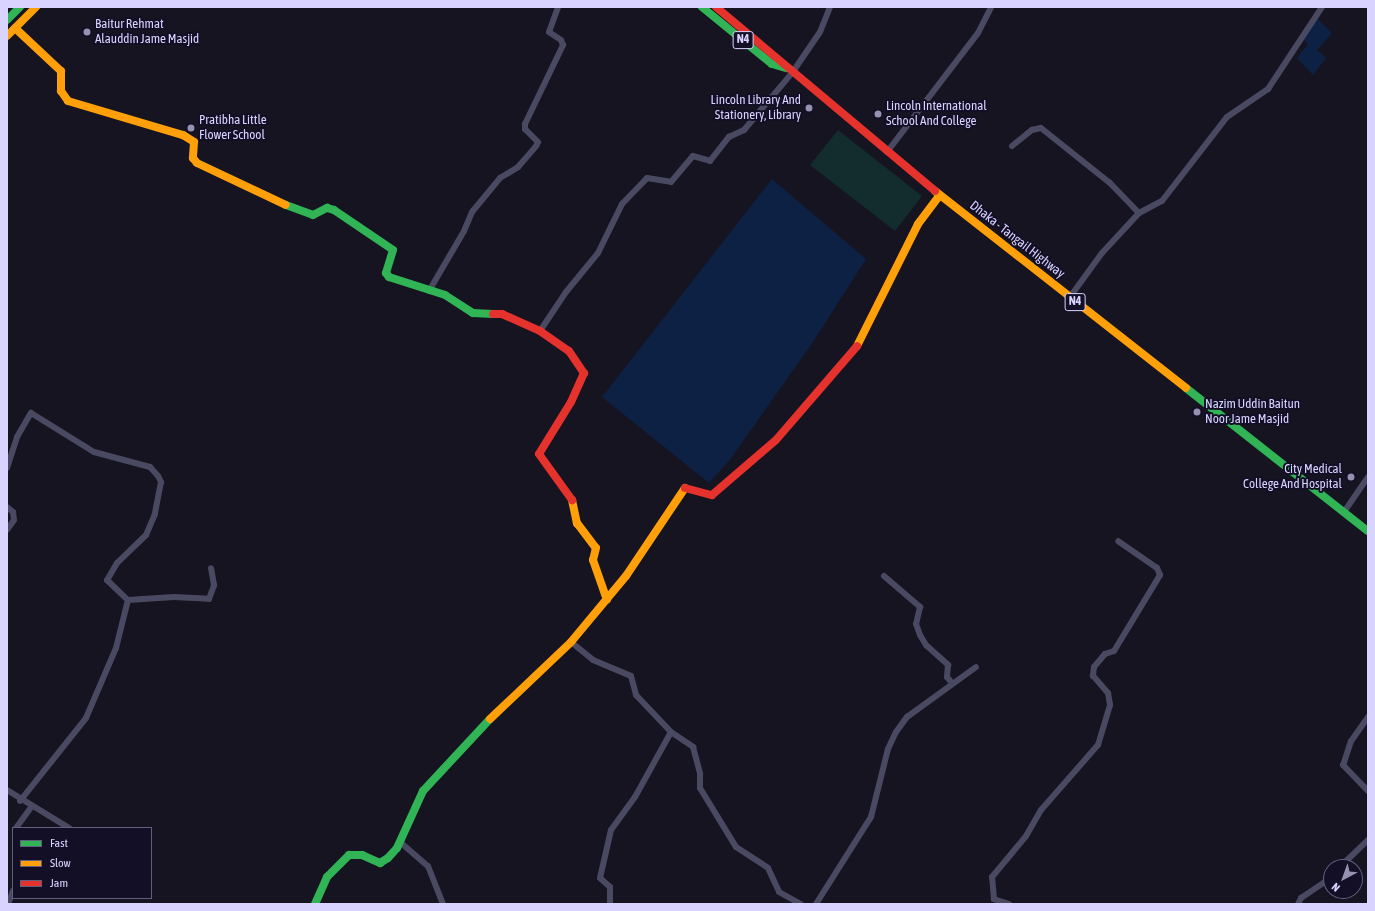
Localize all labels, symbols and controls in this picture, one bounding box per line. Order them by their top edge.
place label: Baitur Rehmat Alauddin Jame Masjid [95,17,199,48]
marker: Baitur Rehmat Alauddin Jame Masjid [82,27,92,37]
road number: N4 [732,30,754,50]
place label: Lincoln Library And Stationery, Library [711,93,801,124]
place label: Lincoln International School And College [886,99,987,130]
marker: Lincoln Library And Stationery, Library [804,103,814,113]
marker: Lincoln International School And College [873,109,883,119]
place label: Pratibha Little Flower School [199,113,267,144]
marker: Pratibha Little Flower School [186,123,196,133]
street label: Dhaka - Tangail Highway [966,198,1068,282]
road number: N4 [1064,292,1086,312]
place label: Nazim Uddin Baitun Noor Jame Masjid [1205,397,1300,428]
marker: Nazim Uddin Baitun Noor Jame Masjid [1192,407,1202,417]
place label: City Medical College And Hospital [1243,462,1342,493]
marker: City Medical College And Hospital [1345,471,1357,483]
legend [12,827,152,899]
text: Fast [50,836,68,850]
text: Slow [50,856,71,870]
north arrow [1323,859,1363,899]
text: Jam [50,876,68,890]
text: N [1329,881,1342,894]

